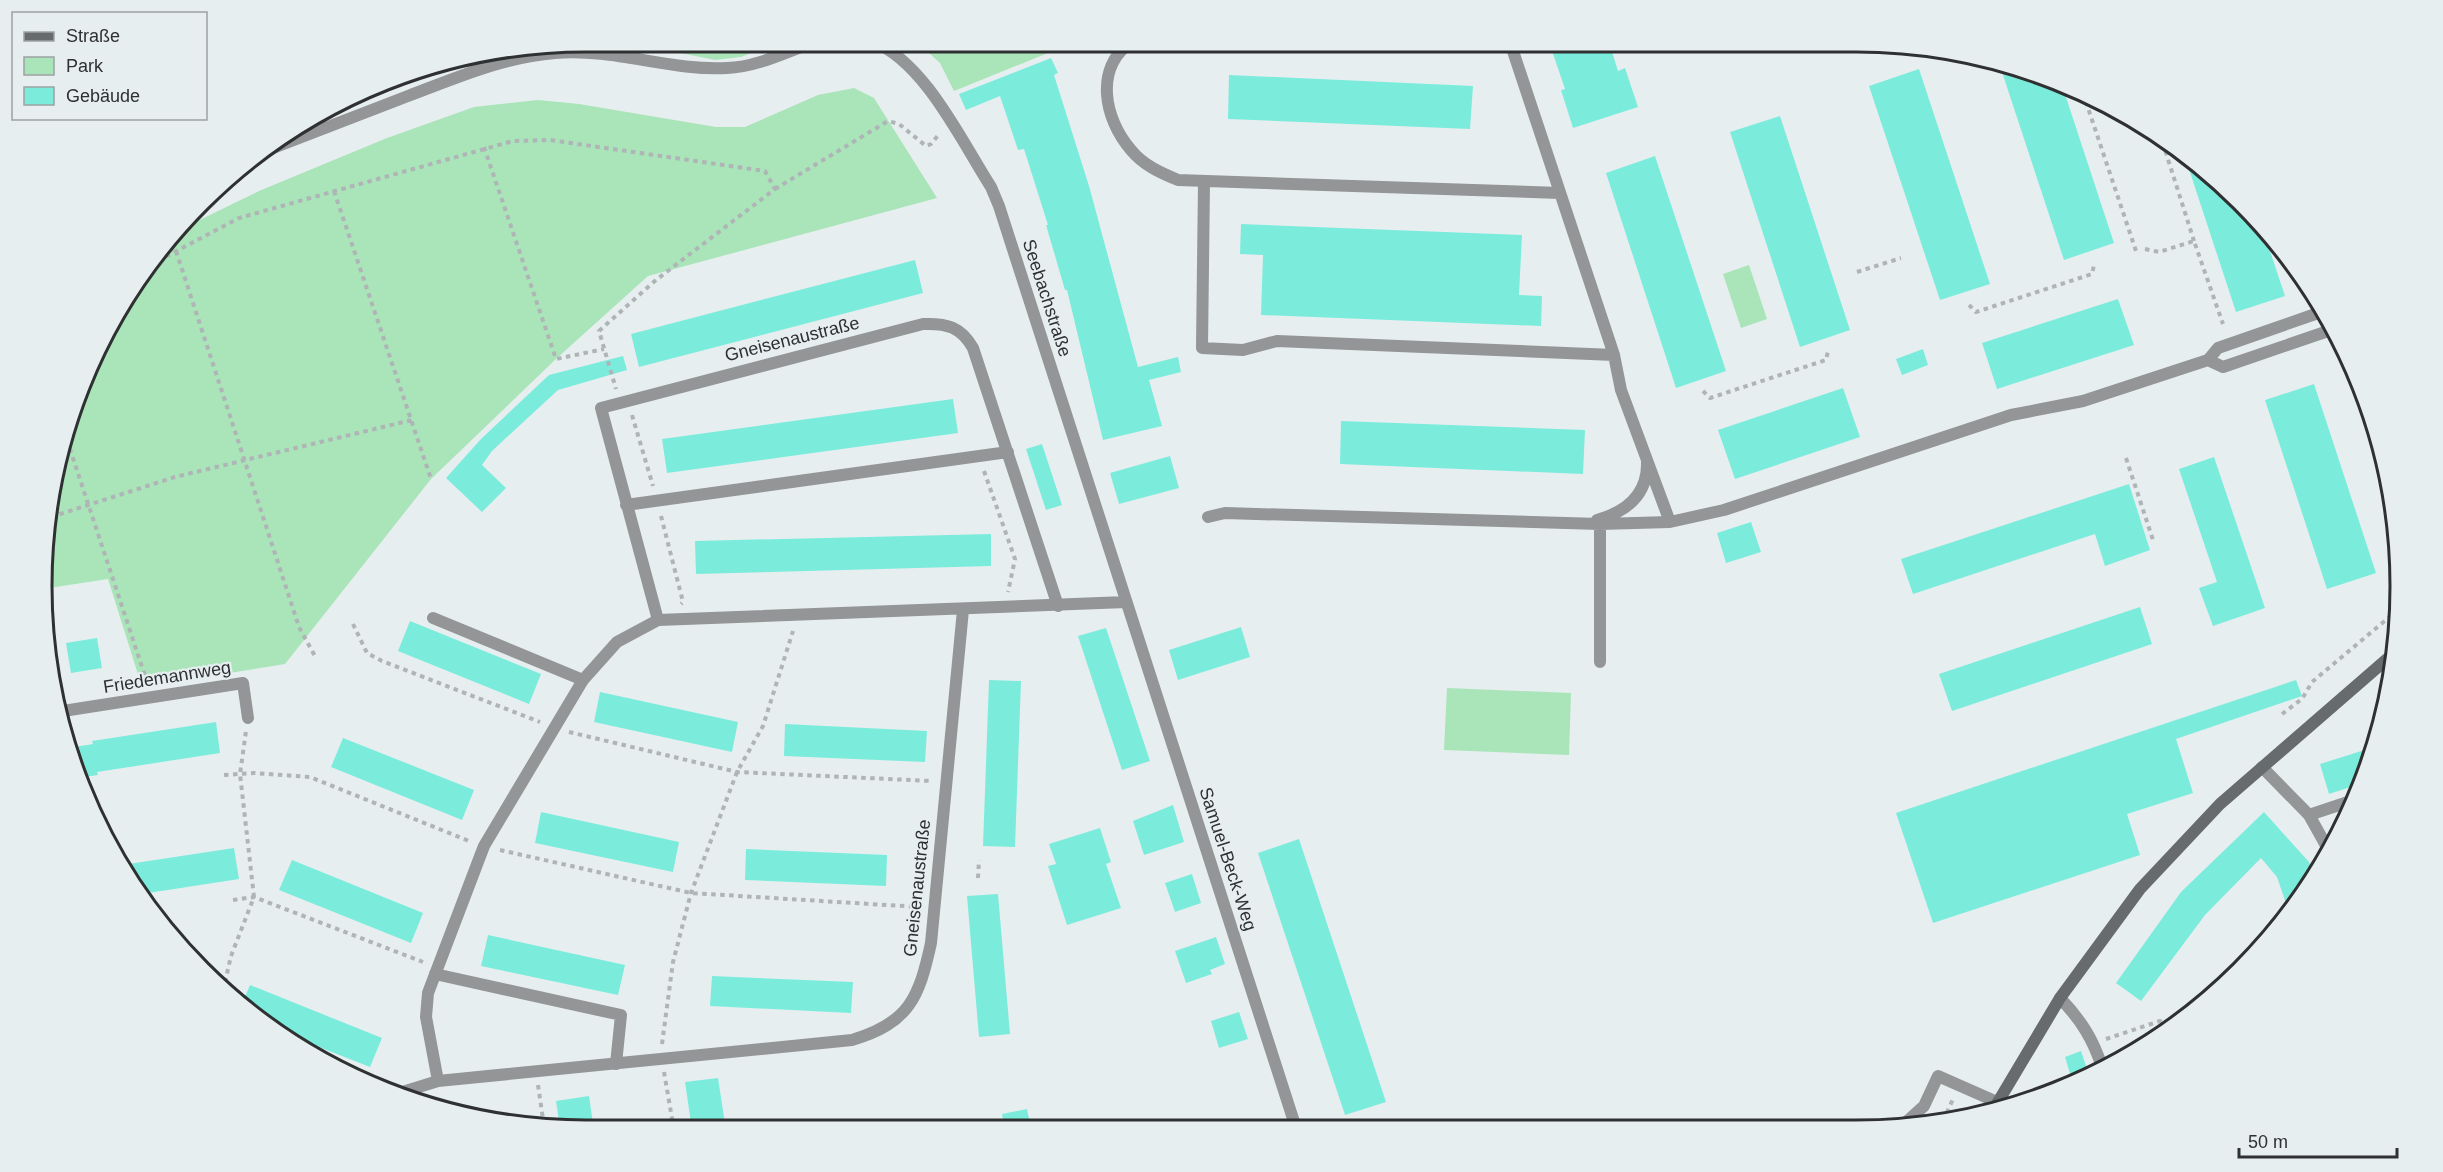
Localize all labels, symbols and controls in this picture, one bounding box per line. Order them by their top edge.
legend [12,12,207,120]
text: Straße [66,26,120,46]
text: Park [66,56,104,76]
text: Gebäude [66,86,140,106]
street label: Seebachstraße [1019,237,1075,359]
street label: Gneisenaustraße [723,313,861,365]
street label: Friedemannweg [102,657,232,697]
street label: Samuel-Beck-Weg [1195,785,1261,933]
street label: Gneisenaustraße [900,818,934,958]
scale bar [2239,1121,2396,1159]
text: 50 m [2248,1132,2288,1152]

